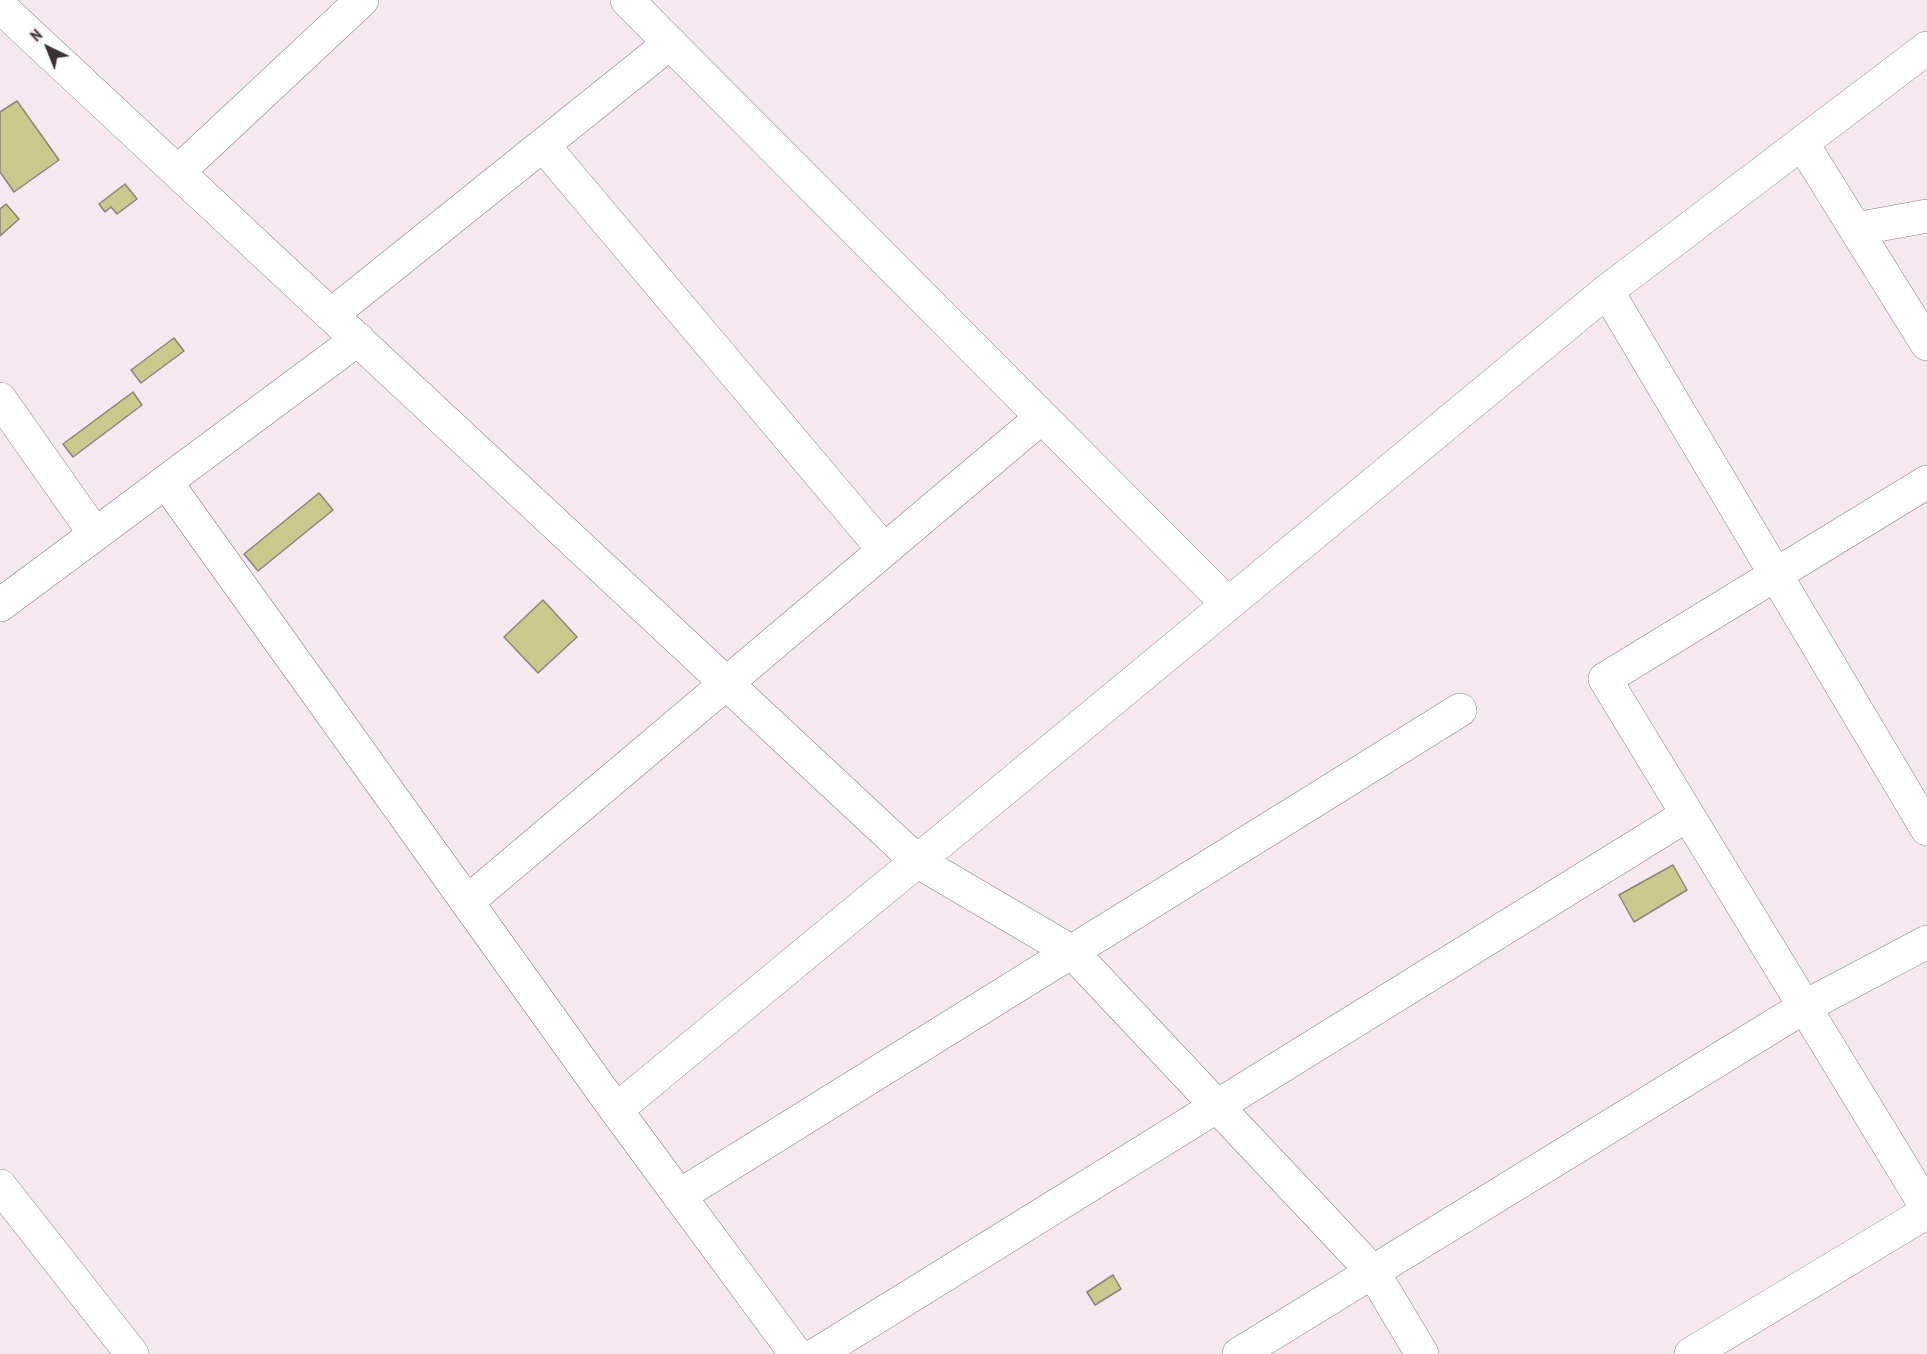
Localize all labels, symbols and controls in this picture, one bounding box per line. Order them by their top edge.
north arrow [18,18,78,78]
text: N [26,25,46,45]

